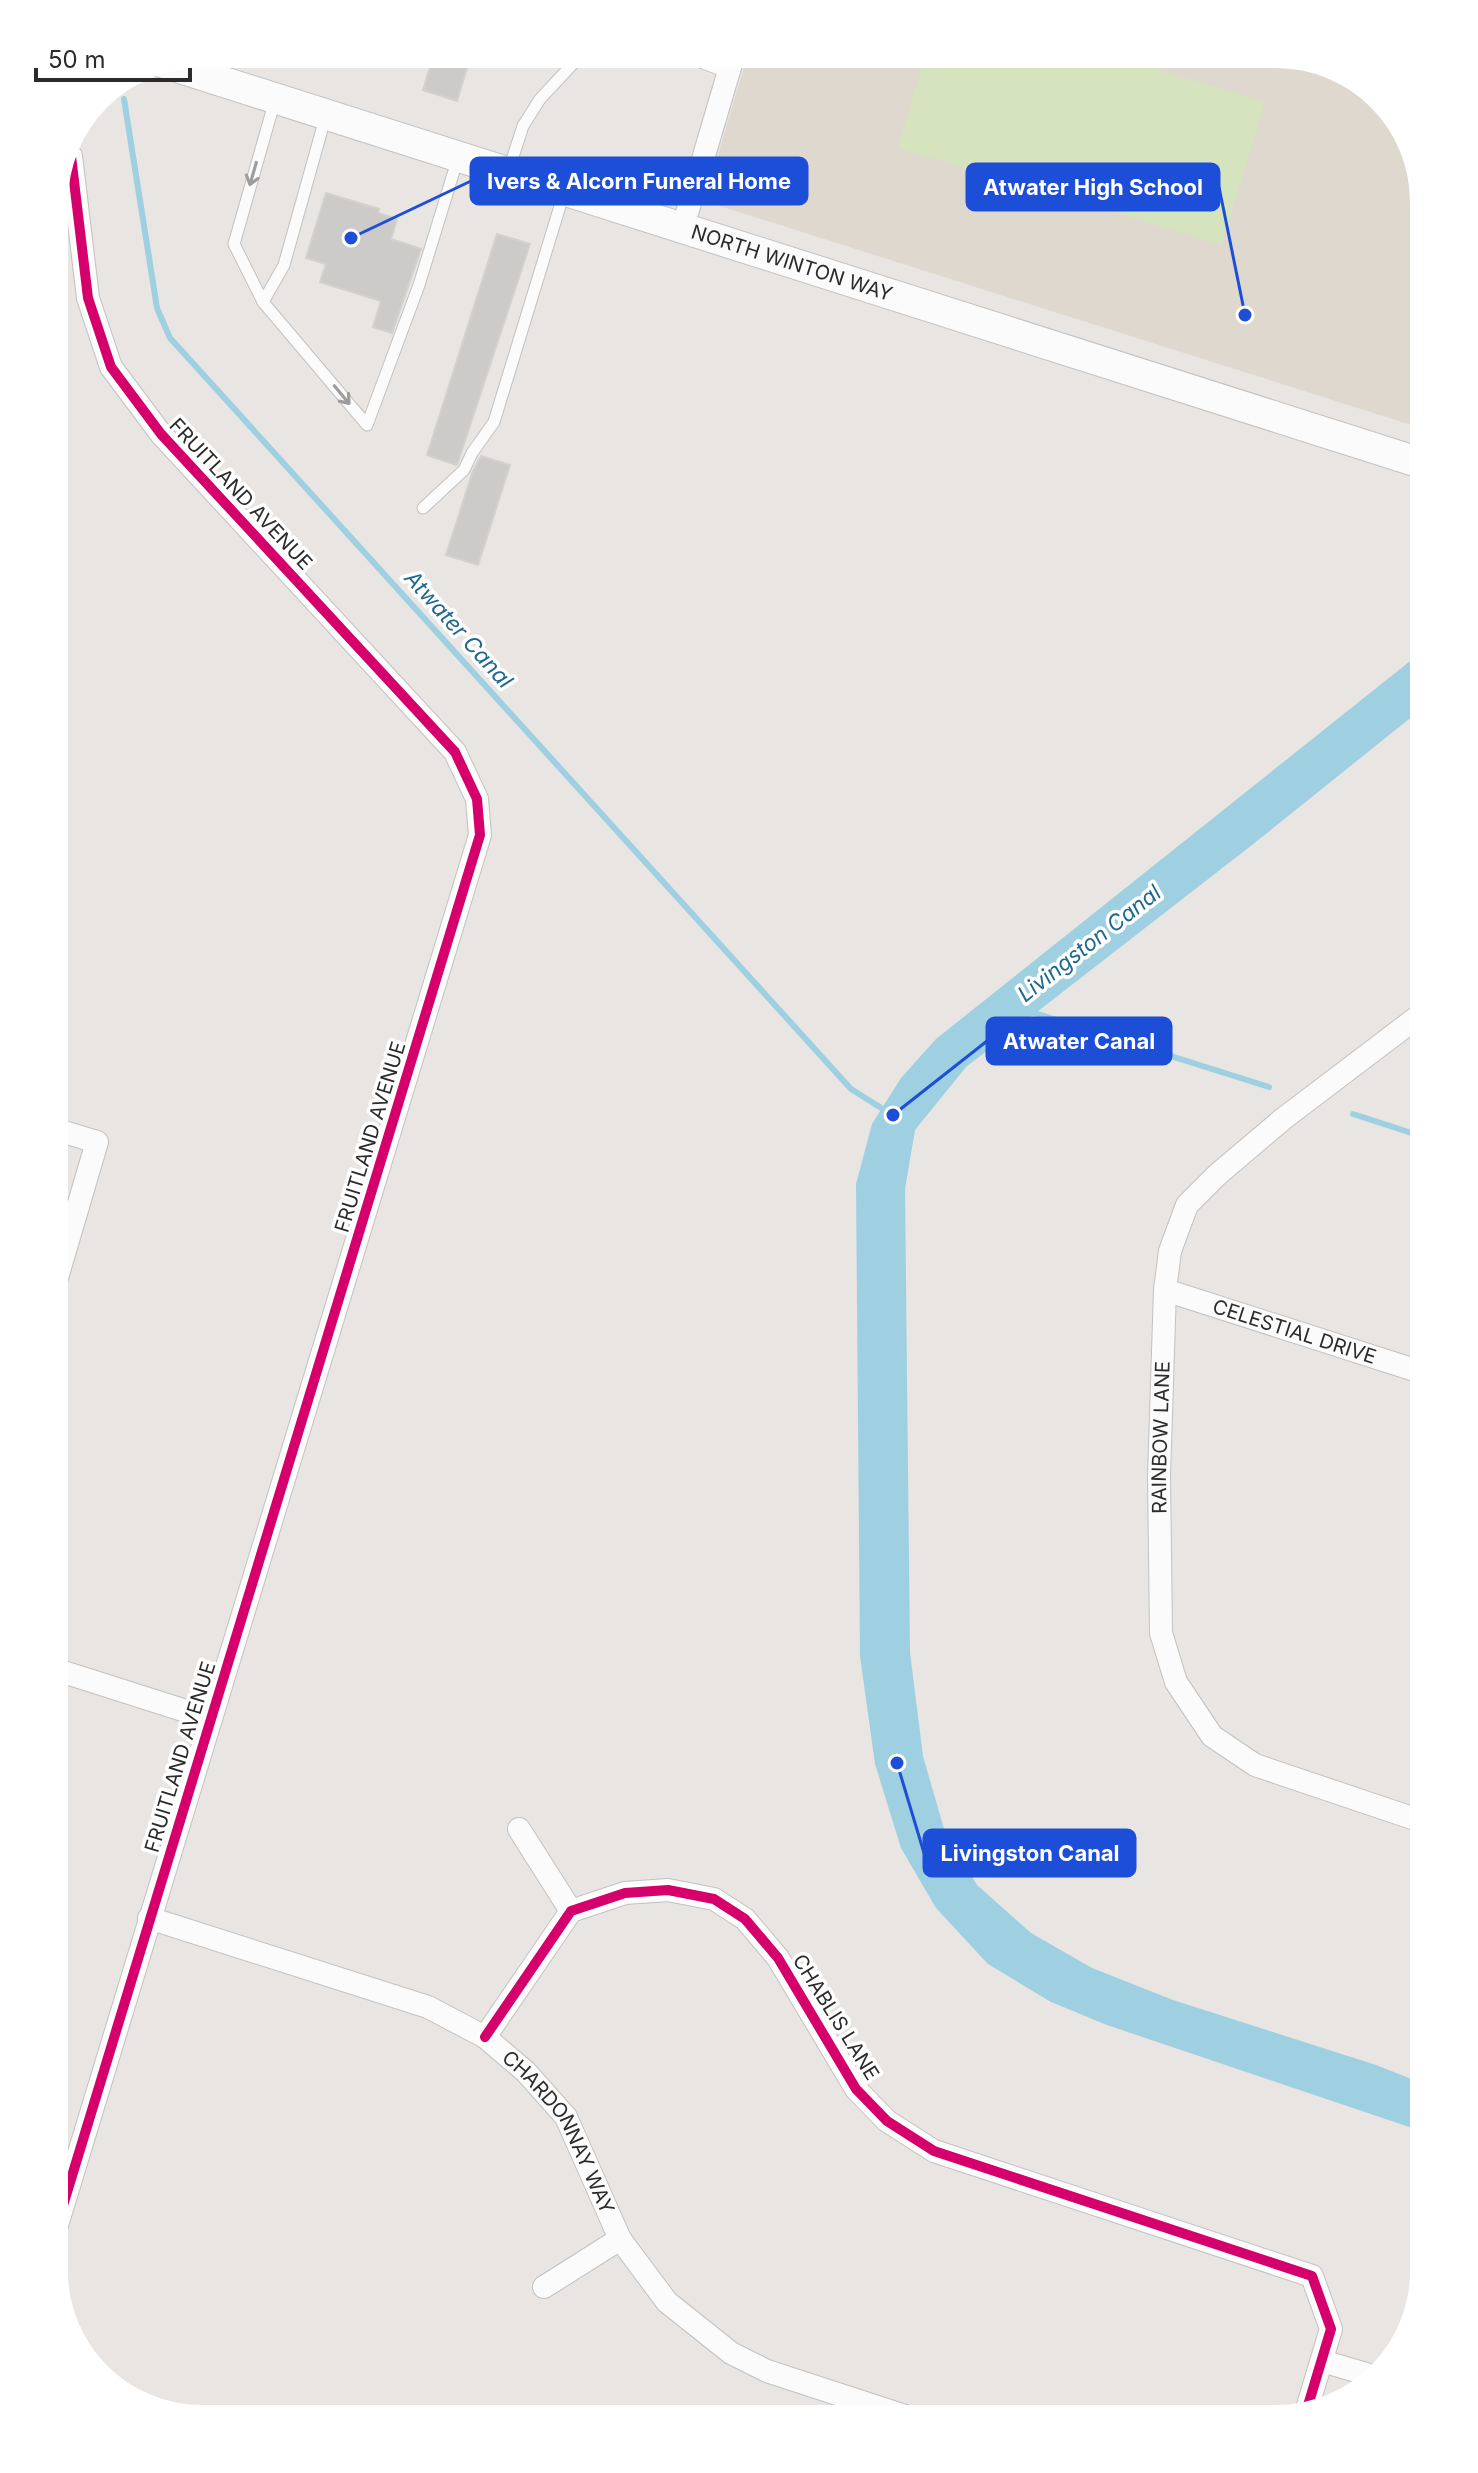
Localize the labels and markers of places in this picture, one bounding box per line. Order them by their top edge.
callout: Ivers & Alcorn Funeral Home [471,158,807,204]
callout: Atwater High School [967,164,1219,210]
callout: Atwater Canal [987,1018,1171,1064]
callout: Livingston Canal [924,1830,1135,1876]

